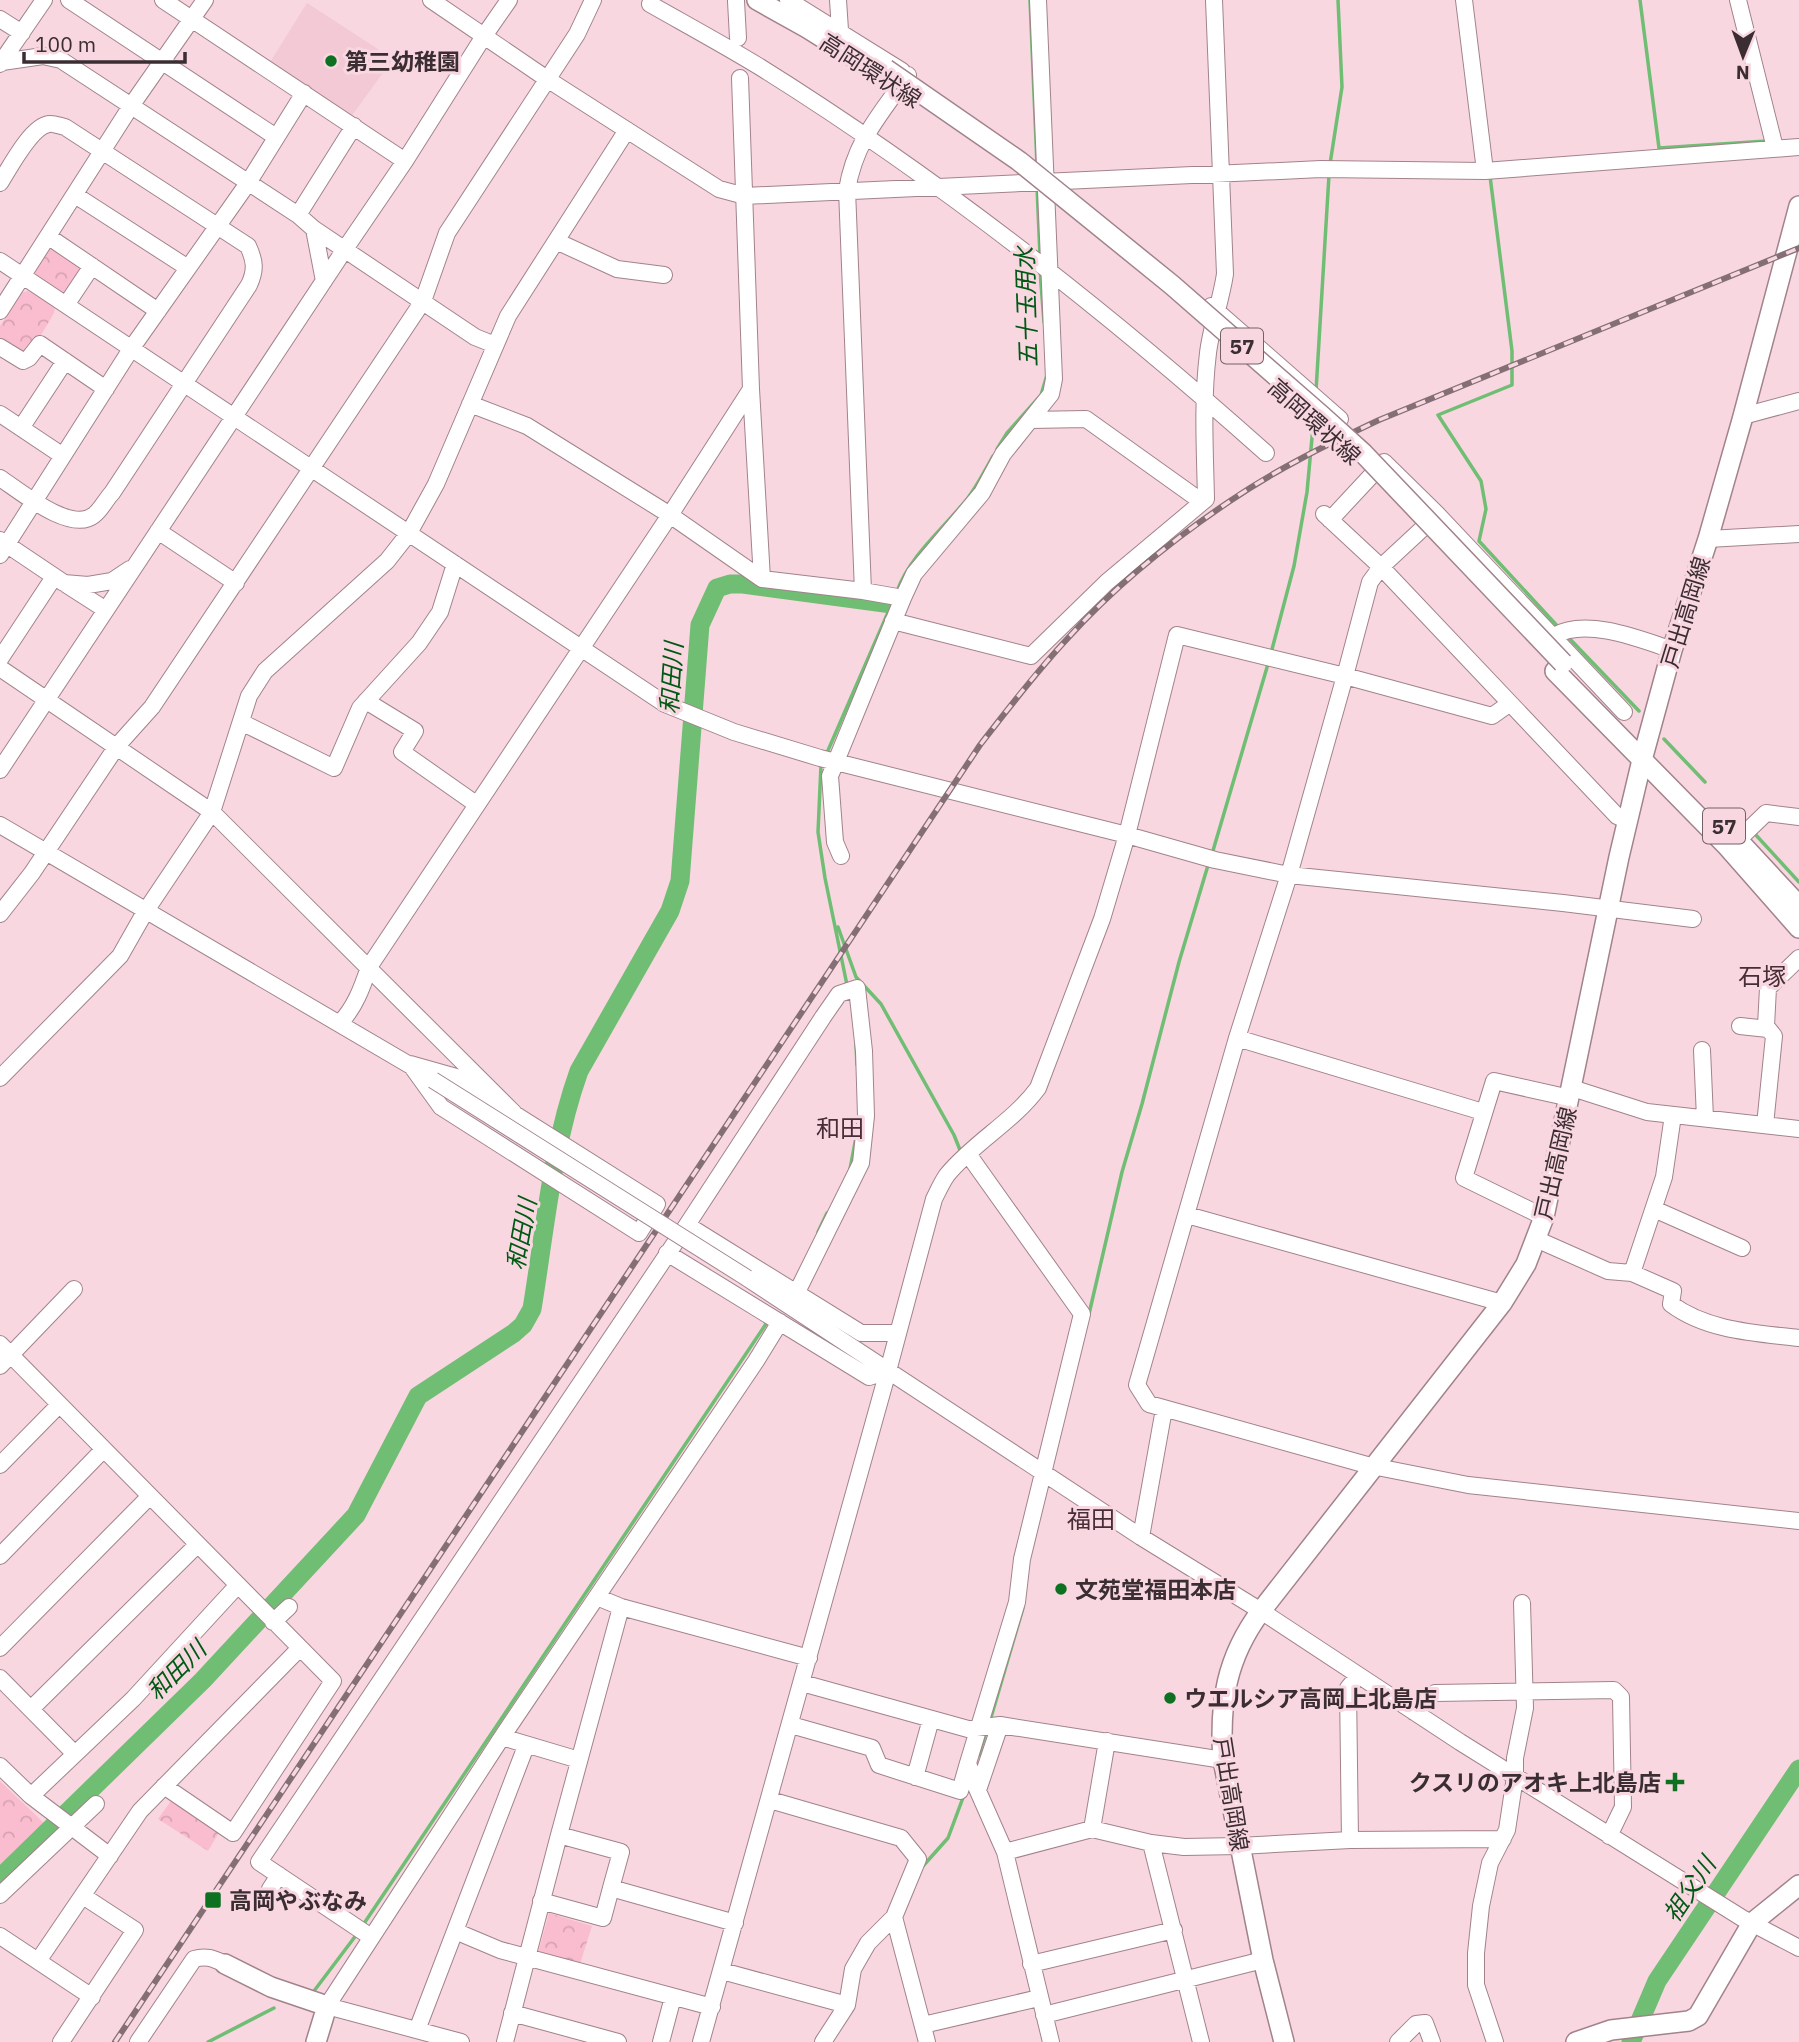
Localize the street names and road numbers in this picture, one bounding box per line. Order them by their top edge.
street label: 高岡環状線 [815,26,927,114]
road number: 57 [1221,328,1263,364]
street label: 高岡環状線 [1262,371,1368,471]
street label: 戸出高岡線 [1654,553,1716,671]
road number: 57 [1703,808,1745,844]
street label: 戸出高岡線 [1527,1104,1583,1222]
street label: 戸出高岡線 [1208,1735,1256,1853]

